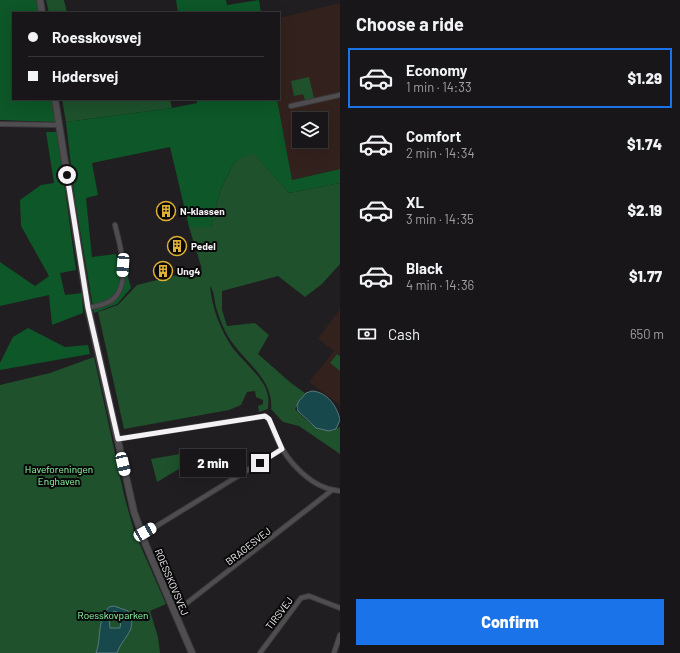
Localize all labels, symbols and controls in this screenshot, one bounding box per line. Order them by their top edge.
text: Choose a ride [356,13,464,35]
text: Roesskovsvej [52,28,141,46]
icon: car [358,60,394,96]
text: Economy [406,61,467,79]
text: Hødersvej [52,67,118,85]
text: $1.29 [627,69,662,87]
text: 1 min · 14:33 [406,79,472,95]
map controls [292,112,328,148]
button: layers [292,112,328,148]
icon: car [358,126,394,162]
text: Comfort [406,127,461,145]
text: $1.74 [627,135,662,153]
text: 2 min · 14:34 [406,145,475,161]
route start [58,166,76,184]
icon: car [358,192,394,228]
text: XL [406,193,424,211]
building icon: N-klassen [155,200,177,222]
text: $2.19 [627,201,662,219]
place label: N-klassen [180,205,225,217]
text: 3 min · 14:35 [406,211,474,227]
building icon: Pedel [166,235,188,257]
place label: Pedel [191,240,216,252]
car [116,253,130,277]
icon: car [358,258,394,294]
text: Black [406,259,443,277]
building icon: Ung4 [152,260,174,282]
place label: Ung4 [177,265,200,277]
text: $1.77 [629,267,662,285]
text: 4 min · 14:36 [406,277,474,293]
icon: cash [356,323,378,345]
text: Cash [388,325,420,343]
text: 650 m [630,326,664,342]
callout: 2 min [180,449,246,477]
car [114,451,132,477]
route end [251,454,269,472]
text: 2 min [197,455,229,471]
park label: Haveforeningen Enghaven [25,463,93,487]
car [132,521,158,543]
street label: BRAGESVEJ [223,525,273,567]
street label: ROESSKOVSVEJ [153,547,191,617]
street label: TIRSVEJ [263,594,295,632]
button: Confirm [356,599,664,645]
park label: Roesskovparken [78,609,148,621]

